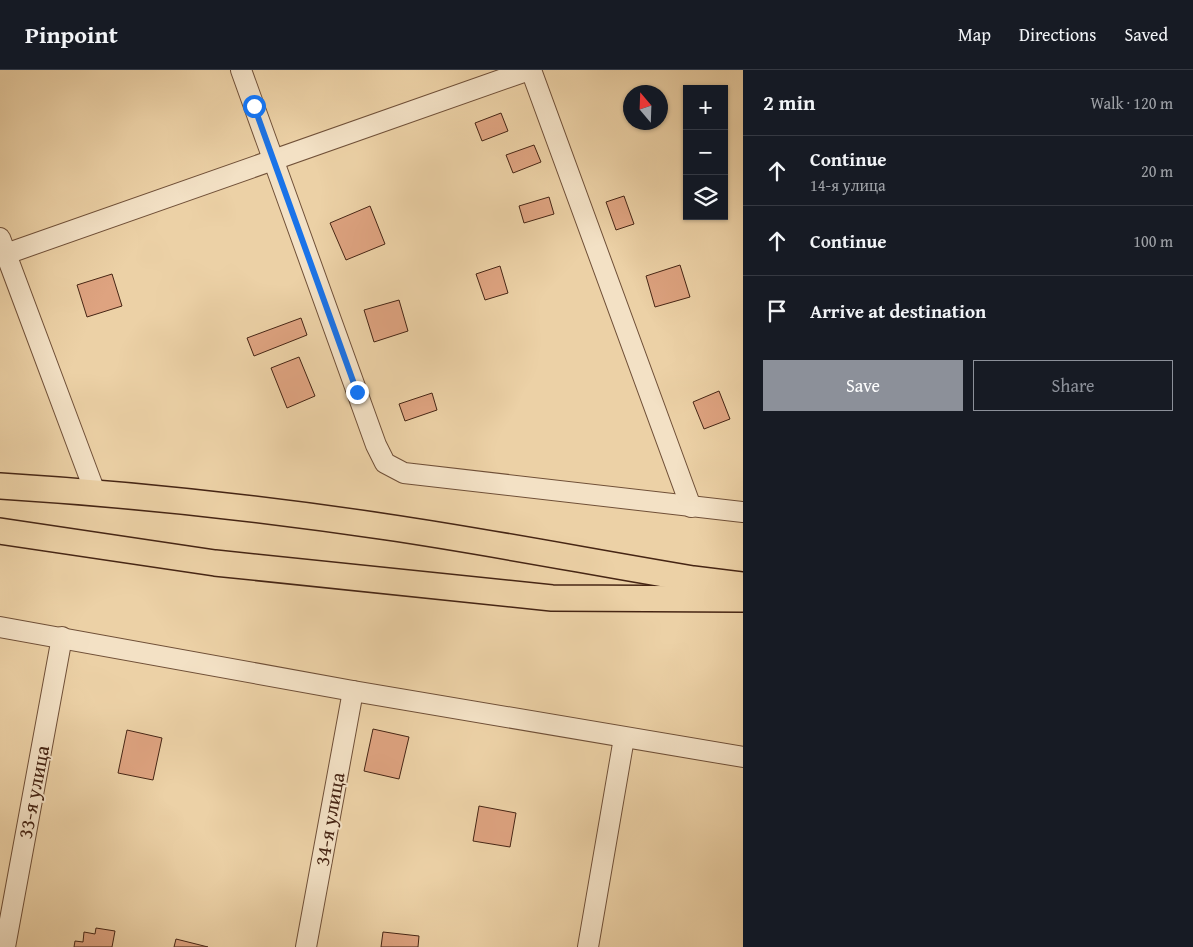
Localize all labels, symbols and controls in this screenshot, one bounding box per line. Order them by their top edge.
text: Pinpoint [25,17,118,52]
text: Map [958,21,991,48]
text: Directions [1019,21,1096,48]
text: Saved [1124,21,1168,48]
north arrow [623,85,668,130]
map controls [683,85,728,220]
button: + [683,85,728,130]
text: 2 min [763,87,815,118]
text: Walk · 120 m [1090,91,1173,115]
route start [243,95,266,118]
button: − [683,130,728,175]
text: Continue [810,145,887,173]
icon: ahead [763,157,791,185]
text: 20 m [1141,159,1173,183]
text: 14-я улица [810,173,886,197]
button: layers [683,175,728,220]
icon: ahead [763,227,791,255]
text: Continue [810,227,887,255]
text: 100 m [1133,229,1173,253]
icon: arrive [763,297,791,325]
text: Arrive at destination [810,297,986,325]
button: Save [763,360,963,411]
button: Share [973,360,1173,411]
route end [346,381,369,404]
street label: 33-я улица [10,742,56,841]
street label: 34-я улица [307,769,352,868]

